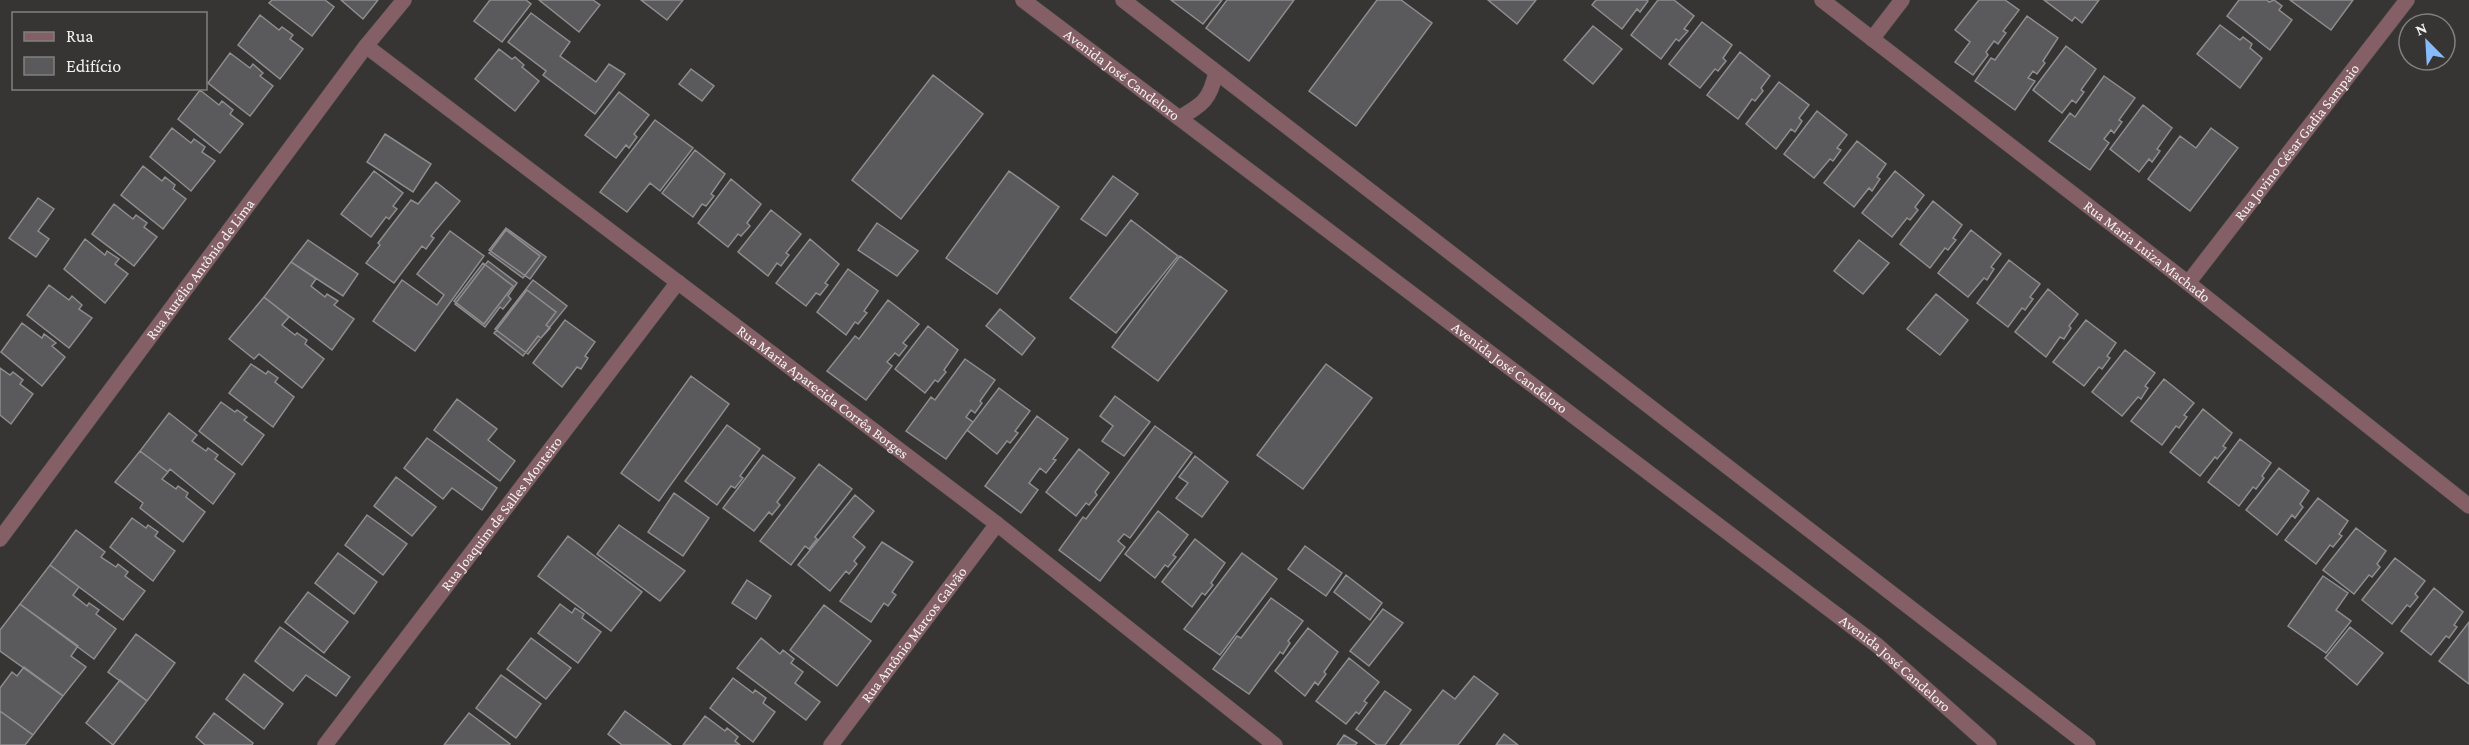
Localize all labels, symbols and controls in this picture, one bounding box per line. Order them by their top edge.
legend [12,12,207,90]
north arrow [2397,12,2457,72]
text: N [2413,19,2430,39]
text: Rua [66,26,94,46]
street label: Avenida José Candeloro [1061,26,1183,124]
text: Edifício [66,56,121,76]
street label: Rua Jovino César Gadia Sampaio [2231,61,2363,224]
street label: Rua Aurélio Antônio de Lima [143,196,258,343]
street label: Rua Maria Luiza Machado [2081,197,2213,306]
street label: Avenida José Candeloro [1449,319,1571,417]
street label: Rua Maria Aparecida Corrêa Borges [734,322,912,462]
street label: Rua Joaquim de Salles Monteiro [438,433,565,594]
street label: Rua Antônio Marcos Galvão [858,564,970,706]
street label: Avenida José Candeloro [1837,612,1954,715]

